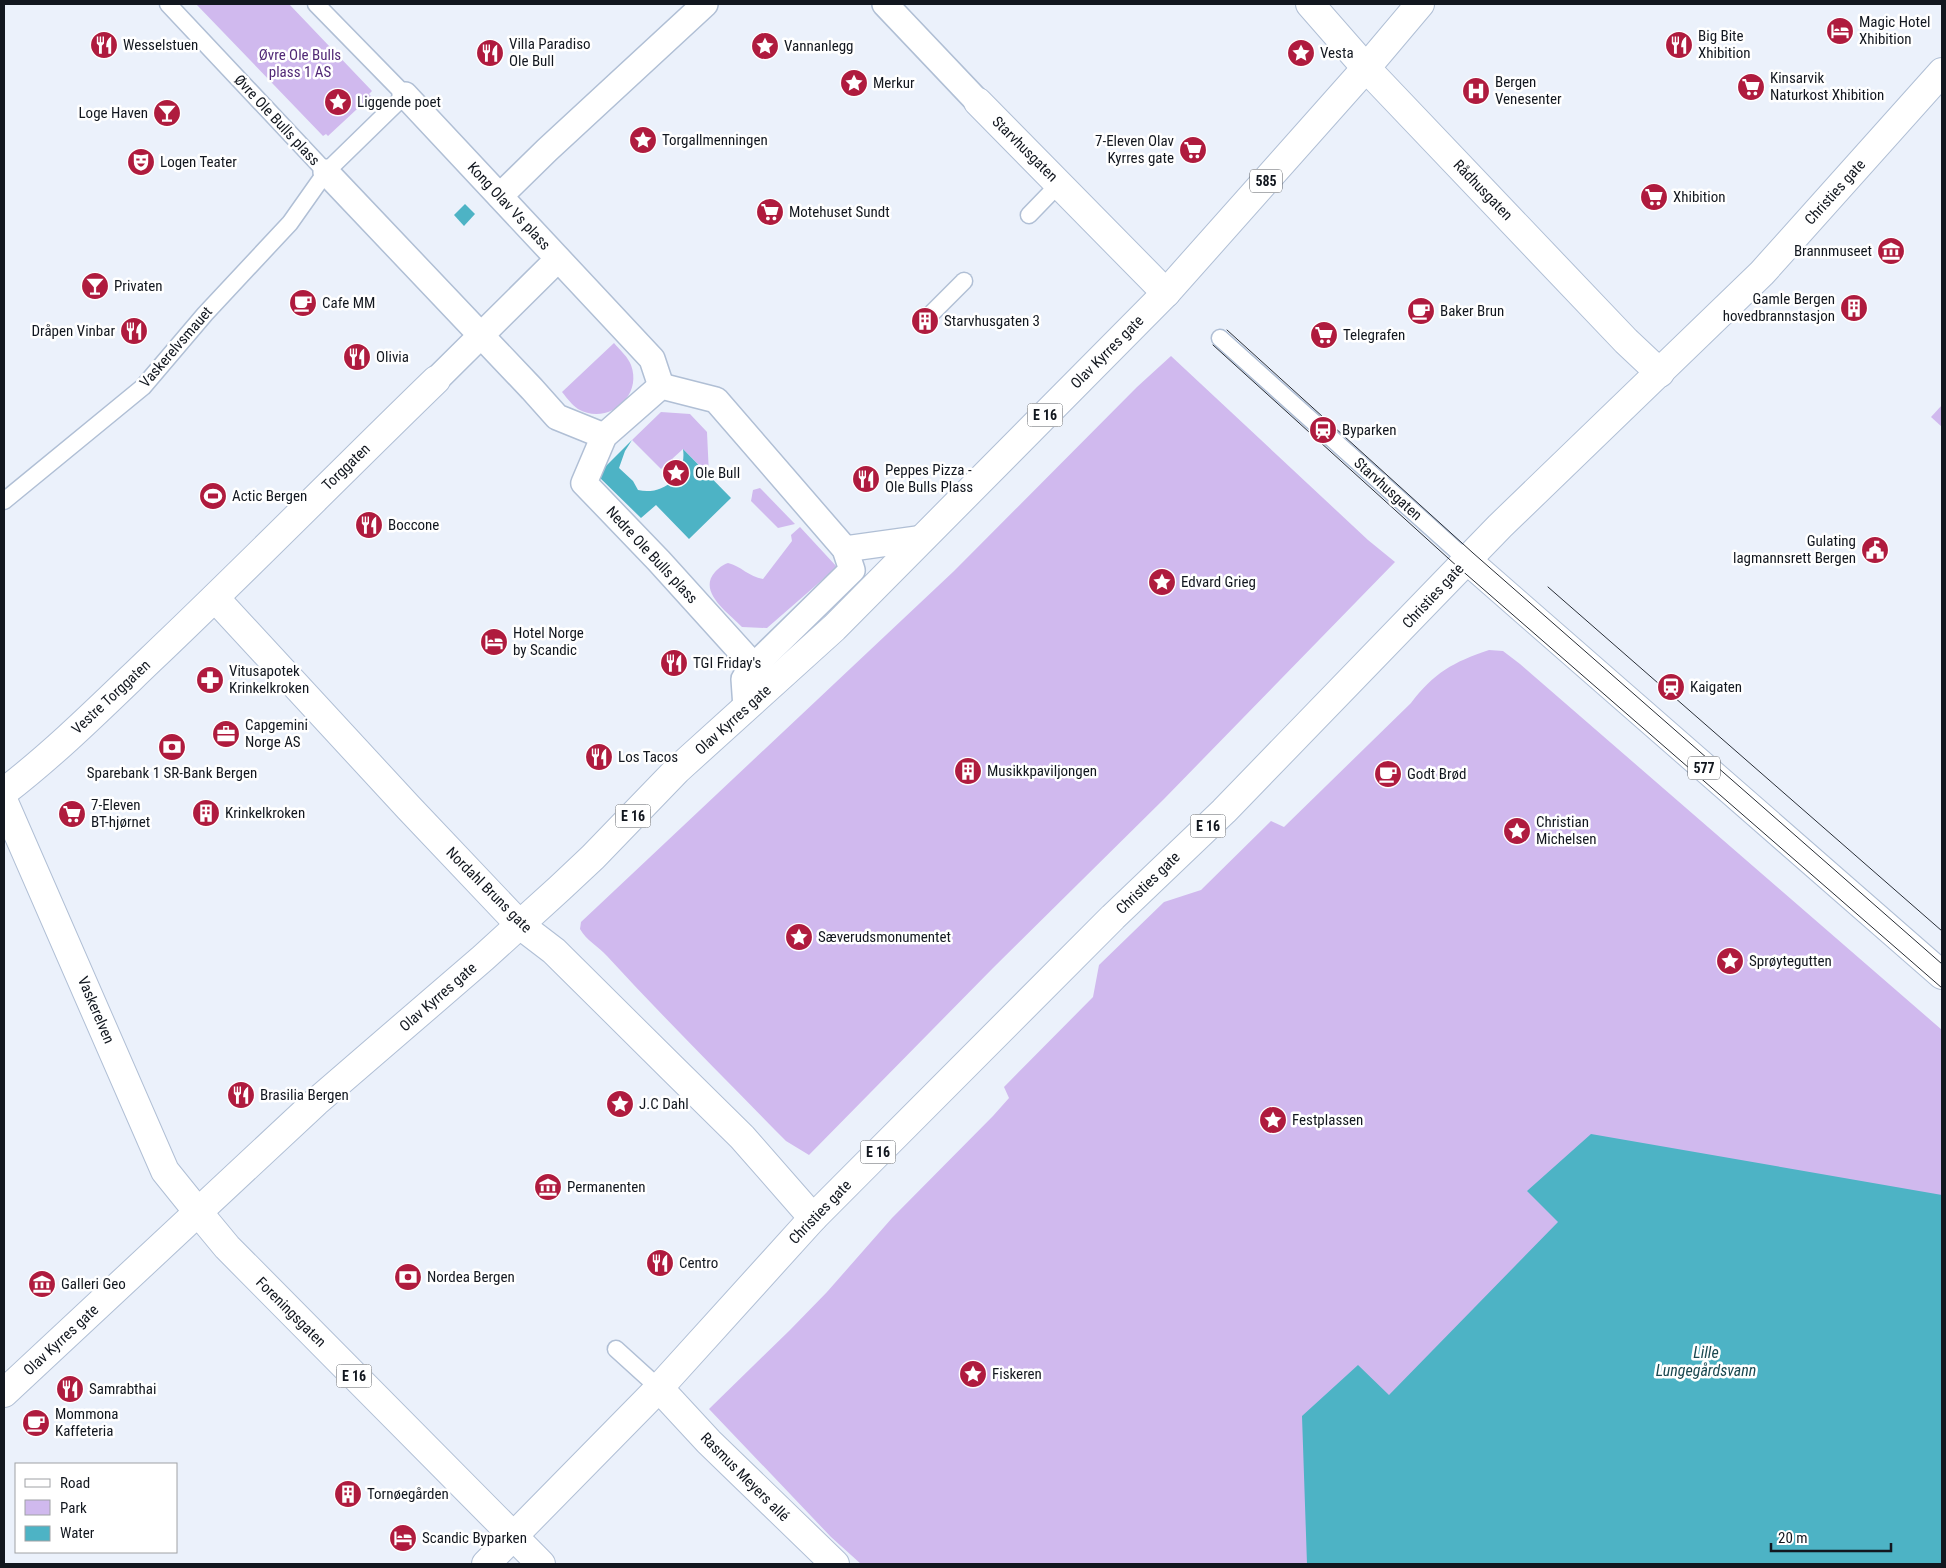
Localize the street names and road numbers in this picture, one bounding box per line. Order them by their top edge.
street label: Øvre Ole Bulls plass [230,71,324,169]
street label: Starvhusgaten [989,113,1061,185]
street label: Rådhusgaten [1450,156,1516,224]
street label: Christies gate [1801,156,1869,228]
street label: Kong Olav Vs plass [464,158,554,254]
road number: 585 [1250,170,1282,192]
street label: Vaskerelvsmauet [136,303,216,391]
street label: Olav Kyrres gate [1067,312,1147,392]
road number: E 16 [1028,404,1062,426]
street label: Torggaten [318,440,374,494]
street label: Starvhusgaten [1350,454,1426,524]
street label: Nedre Ole Bulls plass [602,503,702,607]
street label: Christies gate [1399,560,1467,632]
street label: Vestre Torggaten [68,656,154,738]
street label: Olav Kyrres gate [691,681,775,759]
road number: 577 [1688,756,1720,780]
road number: E 16 [616,804,650,828]
road number: E 16 [1190,814,1226,838]
street label: Nordahl Bruns gate [442,843,536,937]
street label: Christies gate [1112,848,1184,918]
street label: Olav Kyrres gate [396,959,480,1035]
street label: Vaskerelven [74,974,118,1046]
road number: E 16 [860,1140,896,1164]
street label: Christies gate [785,1176,855,1248]
street label: Foreningsgaten [252,1273,330,1351]
street label: Olav Kyrres gate [20,1301,102,1379]
road number: E 16 [336,1364,372,1388]
street label: Rasmus Meyers allé [697,1429,793,1525]

